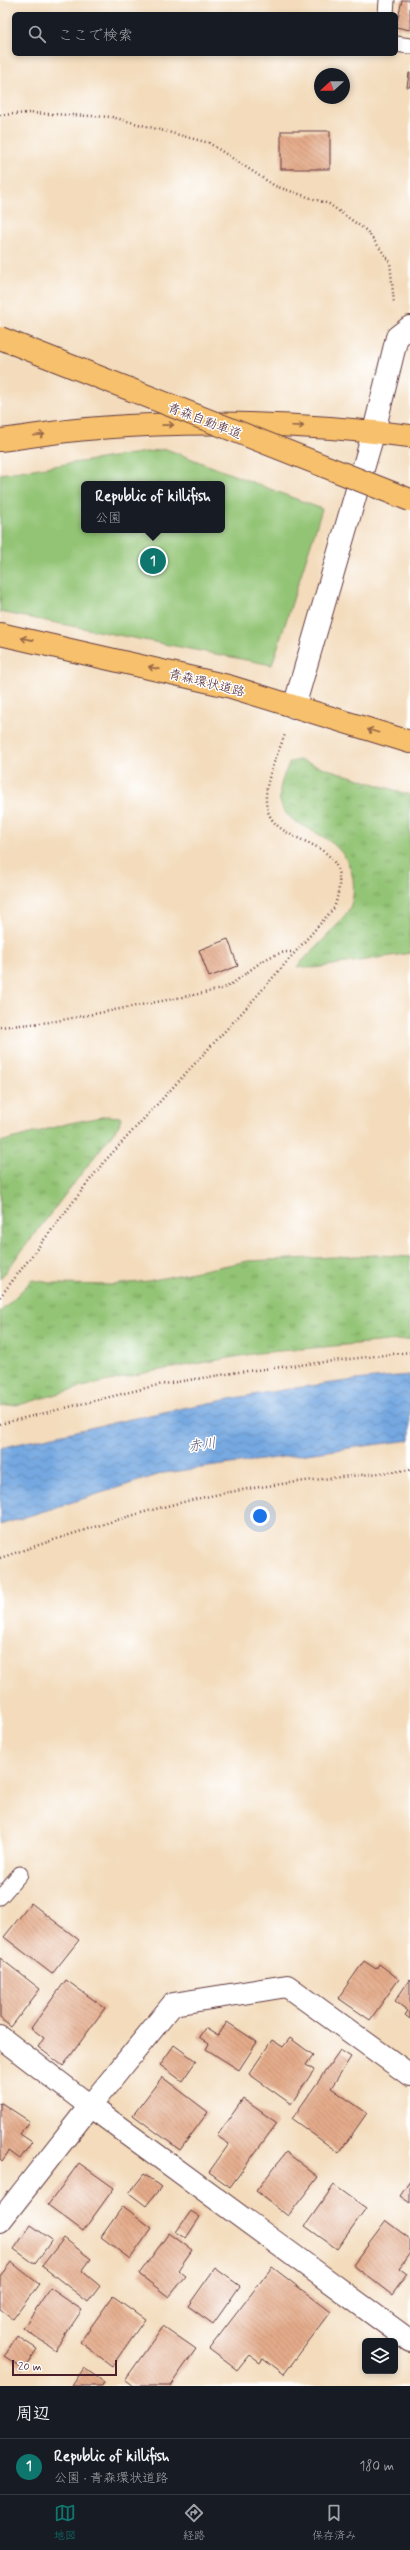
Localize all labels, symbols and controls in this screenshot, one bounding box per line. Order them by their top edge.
search box [12,12,398,56]
icon: search [26,23,48,45]
text: ここで検索 [58,26,133,46]
north arrow [314,68,350,104]
street label: 青森自動車道 [165,399,244,443]
one-way arrow [161,421,174,429]
one-way arrow [291,422,304,430]
one-way arrow [32,431,45,439]
popup [81,481,225,533]
text: Republic of killifish [95,487,211,507]
text: 公園 [95,510,121,527]
pin: 1 [140,546,166,576]
one-way arrow [21,635,34,643]
one-way arrow [147,664,160,672]
street label: 青森環状道路 [167,666,247,701]
one-way arrow [366,727,379,734]
water label: 赤川 [187,1434,217,1456]
your location [250,1506,270,1526]
map controls [362,2338,398,2374]
button: layers [362,2338,398,2374]
scale bar [12,2358,117,2377]
text: 20 m [18,2360,41,2374]
text: 周辺 [16,2403,50,2425]
text: Republic of killifish [54,2447,170,2467]
text: 1 [26,2458,32,2475]
text: 180 m [359,2458,394,2475]
text: 公園 · 青森環状道路 [54,2470,168,2487]
tab: 地図 [54,2502,76,2543]
tab: 経路 [183,2502,205,2543]
tab: 保存済み [312,2502,356,2543]

